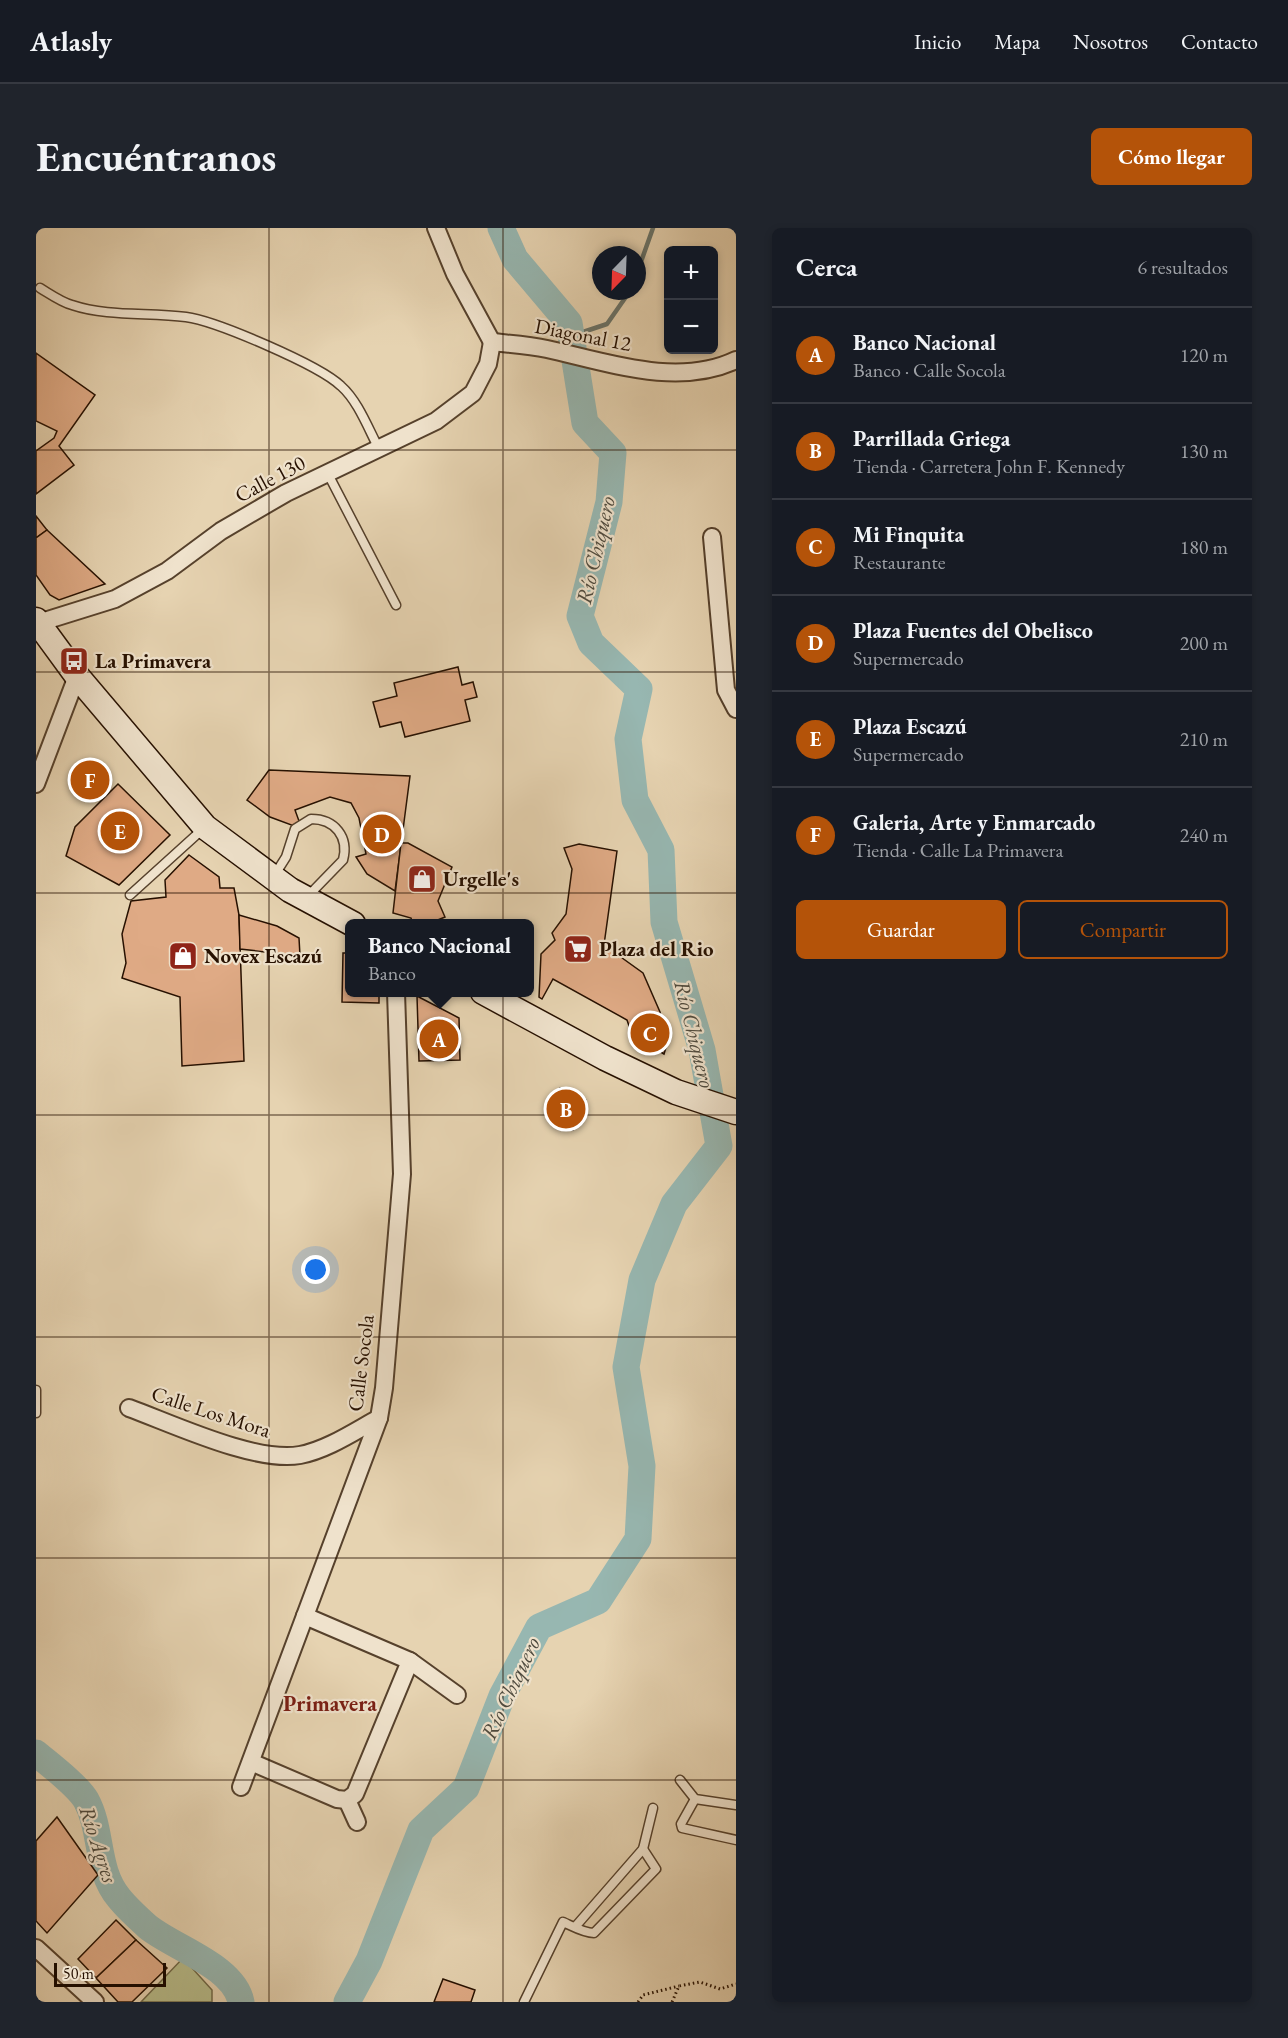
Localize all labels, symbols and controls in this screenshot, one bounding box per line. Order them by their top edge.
text: Atlasly [30,23,112,59]
text: Inicio [914,28,961,55]
text: Mapa [994,28,1040,55]
text: Nosotros [1073,28,1148,55]
text: Contacto [1181,28,1258,55]
button: Cómo llegar [1091,128,1252,185]
text: Encuéntranos [36,129,276,184]
north arrow [592,246,646,300]
map controls [664,246,718,354]
button: + [664,246,718,300]
text: Cerca [796,250,857,284]
text: 6 resultados [1137,254,1228,280]
button: − [664,300,718,354]
street label: Diagonal 12 [533,312,634,357]
text: Banco Nacional [853,328,996,357]
text: A [808,342,823,368]
text: 120 m [1180,342,1228,368]
text: Banco · Calle Socola [853,357,1006,383]
text: Parrillada Griega [853,424,1010,453]
text: B [809,438,822,464]
text: 130 m [1180,438,1228,464]
street label: Calle 130 [230,449,310,508]
text: Tienda · Carretera John F. Kennedy [853,453,1125,479]
water label: Río Chiquero [569,493,622,607]
text: Mi Finquita [853,520,964,549]
text: C [808,534,823,560]
text: 180 m [1180,534,1228,560]
text: Restaurante [853,549,946,575]
text: Plaza Fuentes del Obelisco [853,616,1093,645]
text: D [808,630,823,656]
text: 200 m [1180,630,1228,656]
bus stop icon: La Primavera [58,645,90,677]
text: Supermercado [853,645,964,671]
place label: La Primavera [95,647,212,674]
text: Plaza Escazú [853,712,967,741]
text: E [810,726,821,752]
text: 210 m [1180,726,1228,752]
text: Supermercado [853,741,964,767]
pin: F [70,758,110,802]
pin: E [100,808,140,854]
text: Galeria, Arte y Enmarcado [853,808,1095,837]
pin: D [362,812,402,856]
text: F [810,822,821,848]
text: 240 m [1180,822,1228,848]
text: Tienda · Calle La Primavera [853,837,1063,863]
shop icon: Urgelle's [406,863,438,895]
place label: Urgelle's [443,865,519,892]
button: Guardar [796,900,1006,959]
button: Compartir [1018,900,1228,959]
popup [345,919,534,997]
text: Banco Nacional [368,931,511,960]
supermarket icon: Plaza del Rio [562,933,594,965]
place label: Plaza del Rio [599,935,714,962]
shop icon: Novex Escazú [167,940,199,972]
place label: Novex Escazú [204,942,322,969]
text: Banco [368,960,416,986]
water label: Río Chiquero [667,977,722,1091]
pin: C [630,1010,670,1056]
pin: A [420,1016,458,1062]
pin: B [546,1086,586,1132]
your location [301,1255,330,1284]
street label: Calle Socola [341,1312,380,1413]
street label: Calle Los Mora [148,1380,275,1444]
water label: Río Chiquero [474,1632,547,1744]
district label: Primavera [283,1689,377,1718]
water label: Río Agres [72,1802,125,1887]
scale bar [54,1960,166,1988]
text: 50 m [63,1963,94,1984]

